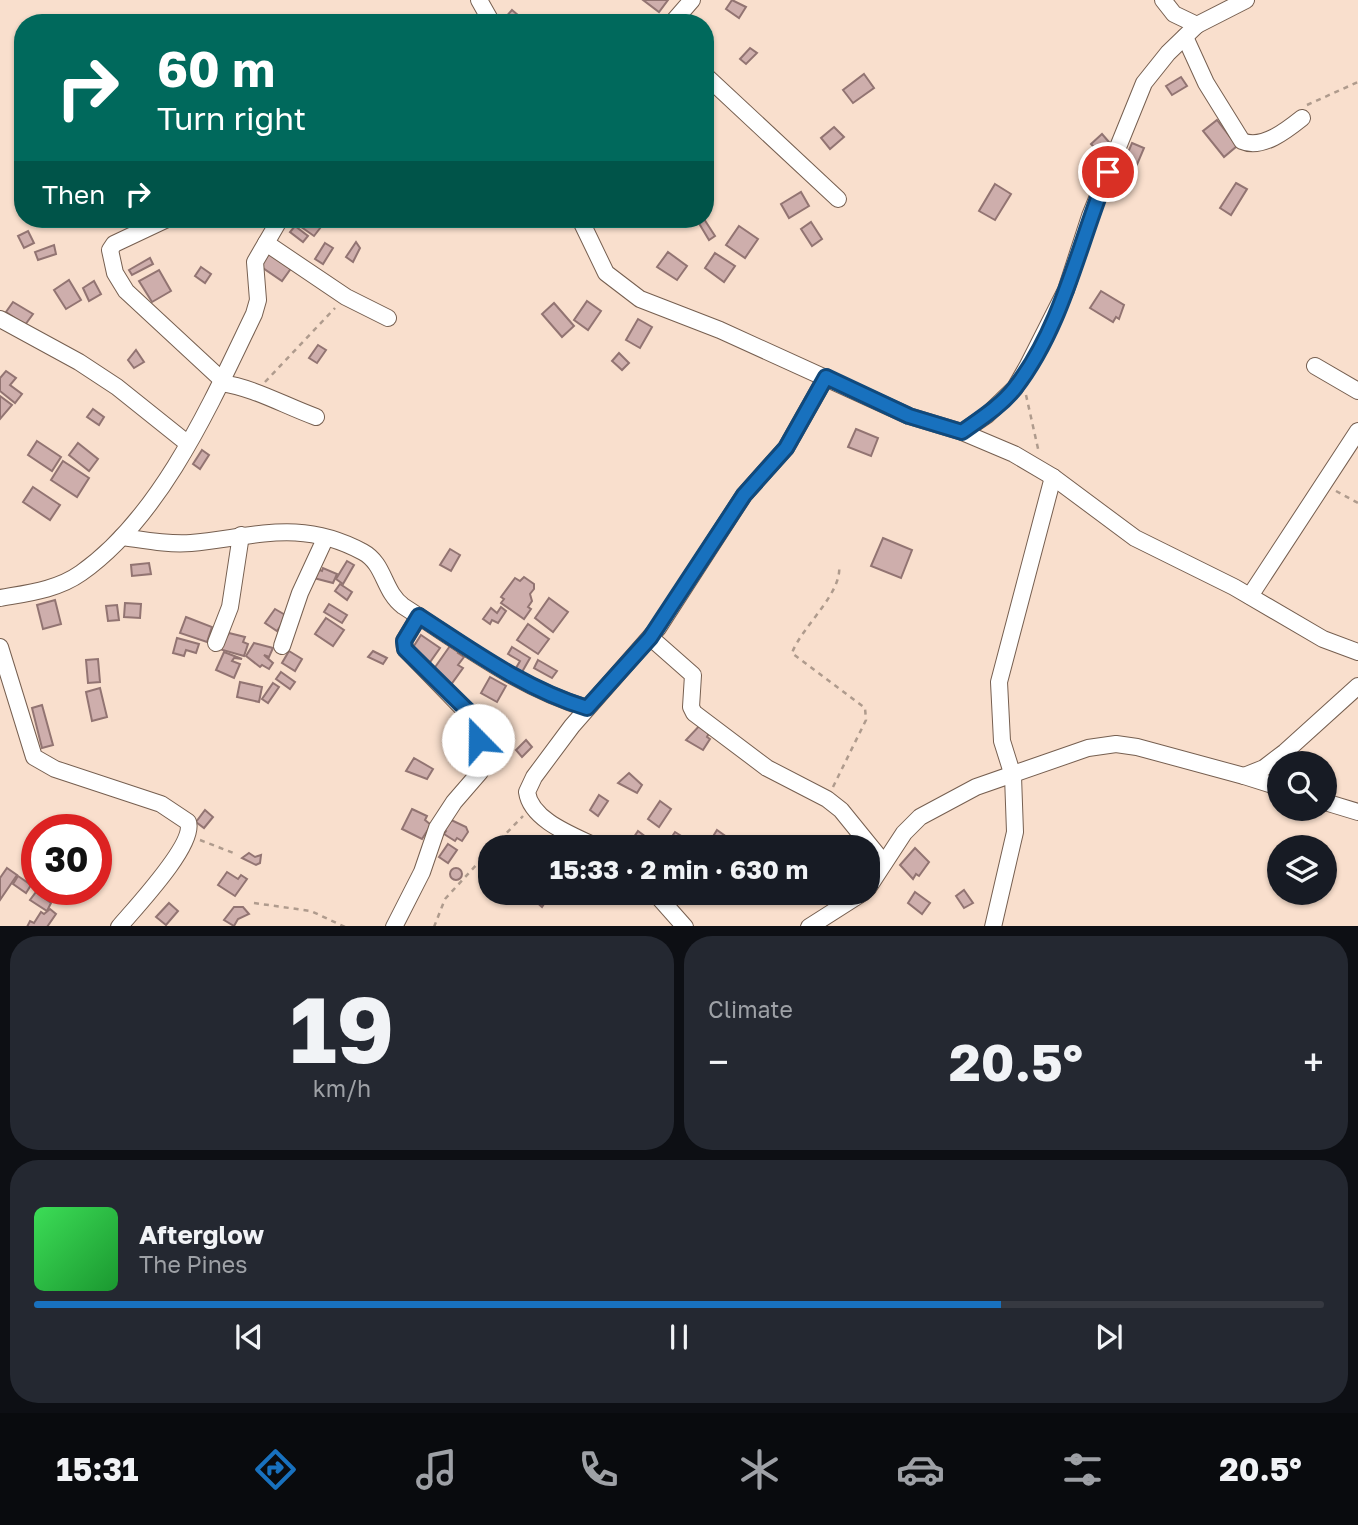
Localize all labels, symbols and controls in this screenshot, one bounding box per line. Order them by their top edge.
text: 60 m [157,39,275,98]
icon: right [42,42,133,133]
text: Turn right [157,99,306,137]
pin [1078,142,1138,202]
icon: arrive [1089,153,1127,191]
icon: right [119,175,157,213]
text: Then [42,179,105,210]
position arrow [441,703,515,777]
map controls [1267,751,1337,905]
button: search [1267,751,1337,821]
speed limit sign: 30 [21,814,112,905]
button: layers [1267,835,1337,905]
text: 15:33 · 2 min · 630 m [550,854,808,885]
text: 19 [290,974,394,1083]
text: Climate [708,995,793,1023]
text: 20.5° [949,1030,1083,1092]
text: − [708,1039,729,1084]
text: + [1303,1039,1324,1084]
text: km/h [313,1074,371,1102]
text: Afterglow [139,1219,264,1250]
text: The Pines [139,1250,247,1278]
icon: previous [230,1318,268,1356]
icon: pause [660,1318,698,1356]
icon: next [1090,1318,1128,1356]
icon: directions [251,1445,300,1494]
icon: music [412,1445,461,1494]
icon: phone [574,1445,623,1494]
icon: climate [735,1445,784,1494]
icon: car [896,1445,945,1494]
icon: filters [1058,1445,1107,1494]
text: 15:31 [56,1450,138,1488]
text: 20.5° [1219,1450,1302,1488]

